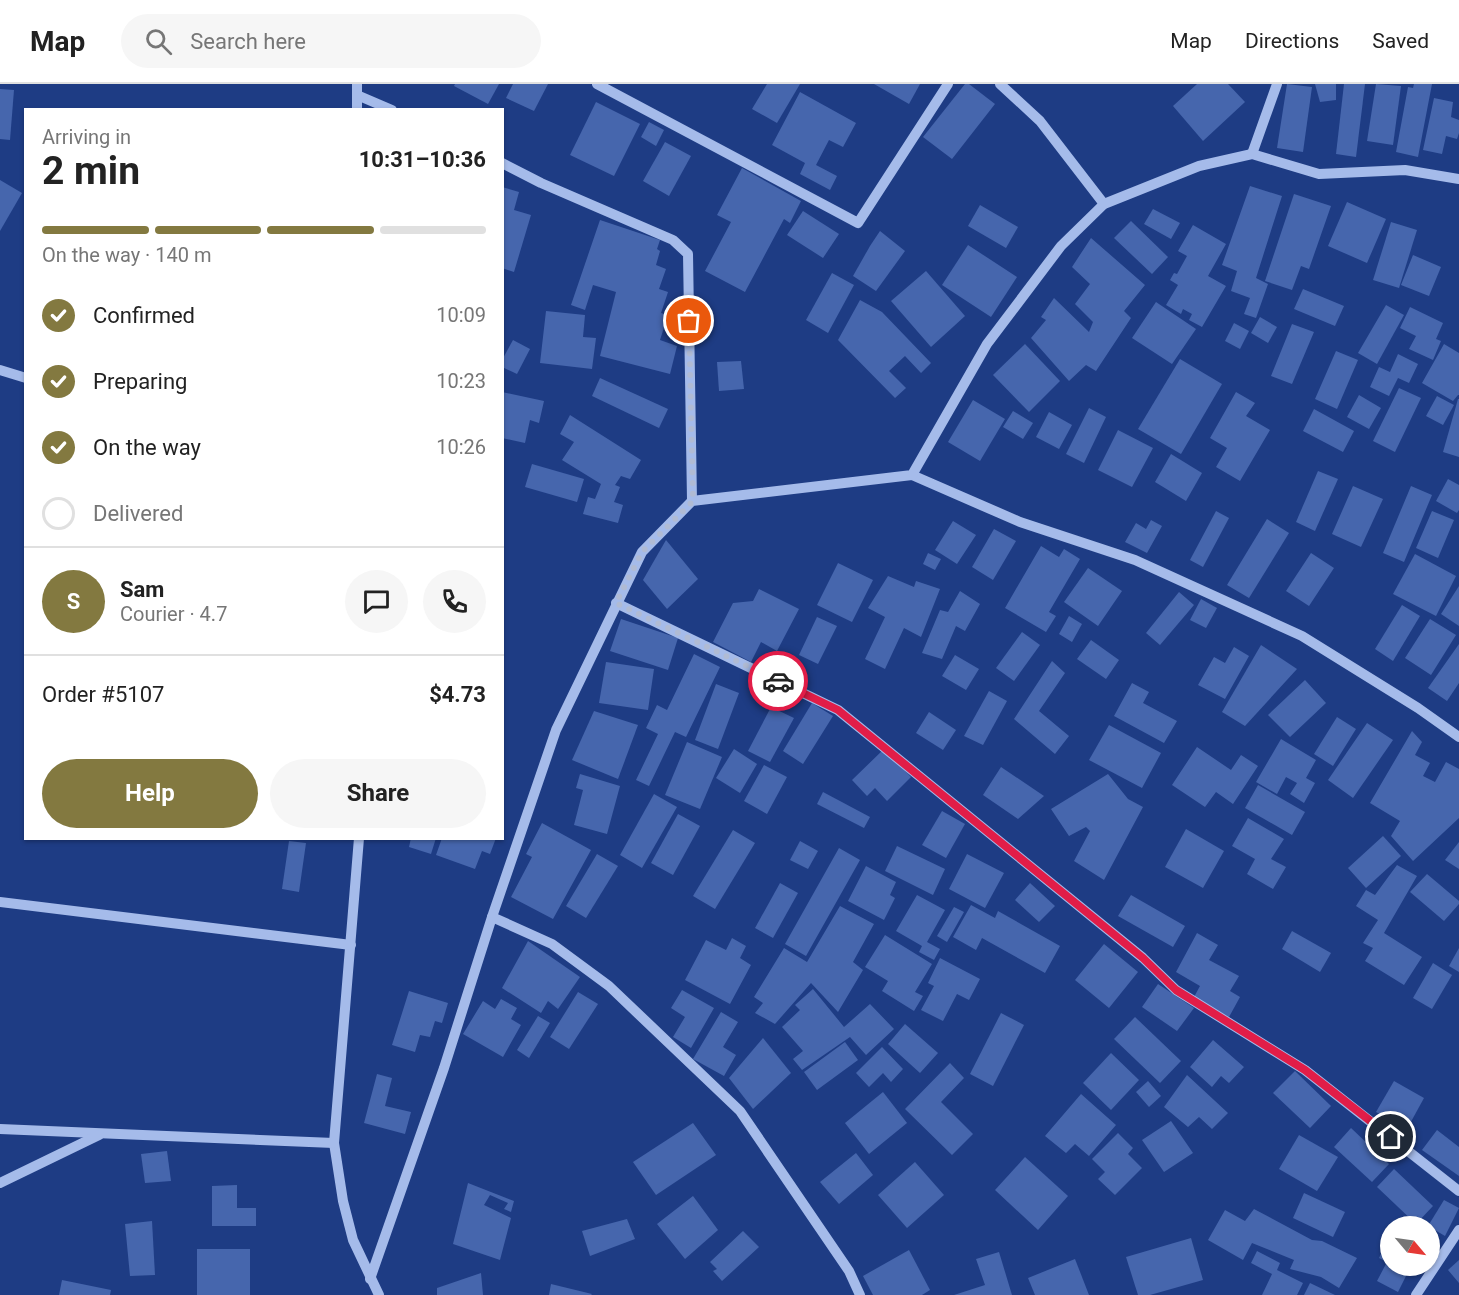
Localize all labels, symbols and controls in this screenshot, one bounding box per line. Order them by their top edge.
search box [121,14,541,68]
text: Map [30,25,85,58]
icon: search [142,25,175,58]
text: Search here [190,29,306,54]
text: Map [1170,29,1212,53]
text: Directions [1245,29,1339,53]
text: Saved [1372,29,1429,53]
text: Arriving in [42,125,131,149]
text: 10:31–10:36 [359,147,486,172]
text: 2 min [42,148,140,194]
text: On the way · 140 m [42,243,211,267]
pin [663,295,714,346]
icon: check [42,299,75,332]
text: Confirmed [93,303,195,328]
text: 10:09 [436,303,486,327]
icon: bag [672,304,705,337]
icon: check [42,365,75,398]
text: Preparing [93,369,187,394]
text: 10:23 [436,369,486,393]
icon: check [42,431,75,464]
text: On the way [93,435,201,460]
text: 10:26 [436,435,486,459]
text: Delivered [93,501,183,526]
button: chat [345,570,408,633]
button: phone [423,570,486,633]
text: Sam [120,577,164,602]
text: S [67,589,80,614]
text: Courier · 4.7 [120,602,227,626]
courier [748,651,808,711]
icon: car [762,665,795,698]
text: Order #5107 [42,682,164,707]
text: $4.73 [429,682,486,707]
button: Help [42,759,258,828]
button: Share [270,759,486,828]
pin [1365,1111,1416,1162]
icon: home [1374,1120,1407,1153]
north arrow [1380,1216,1440,1276]
map controls [1380,1216,1440,1276]

